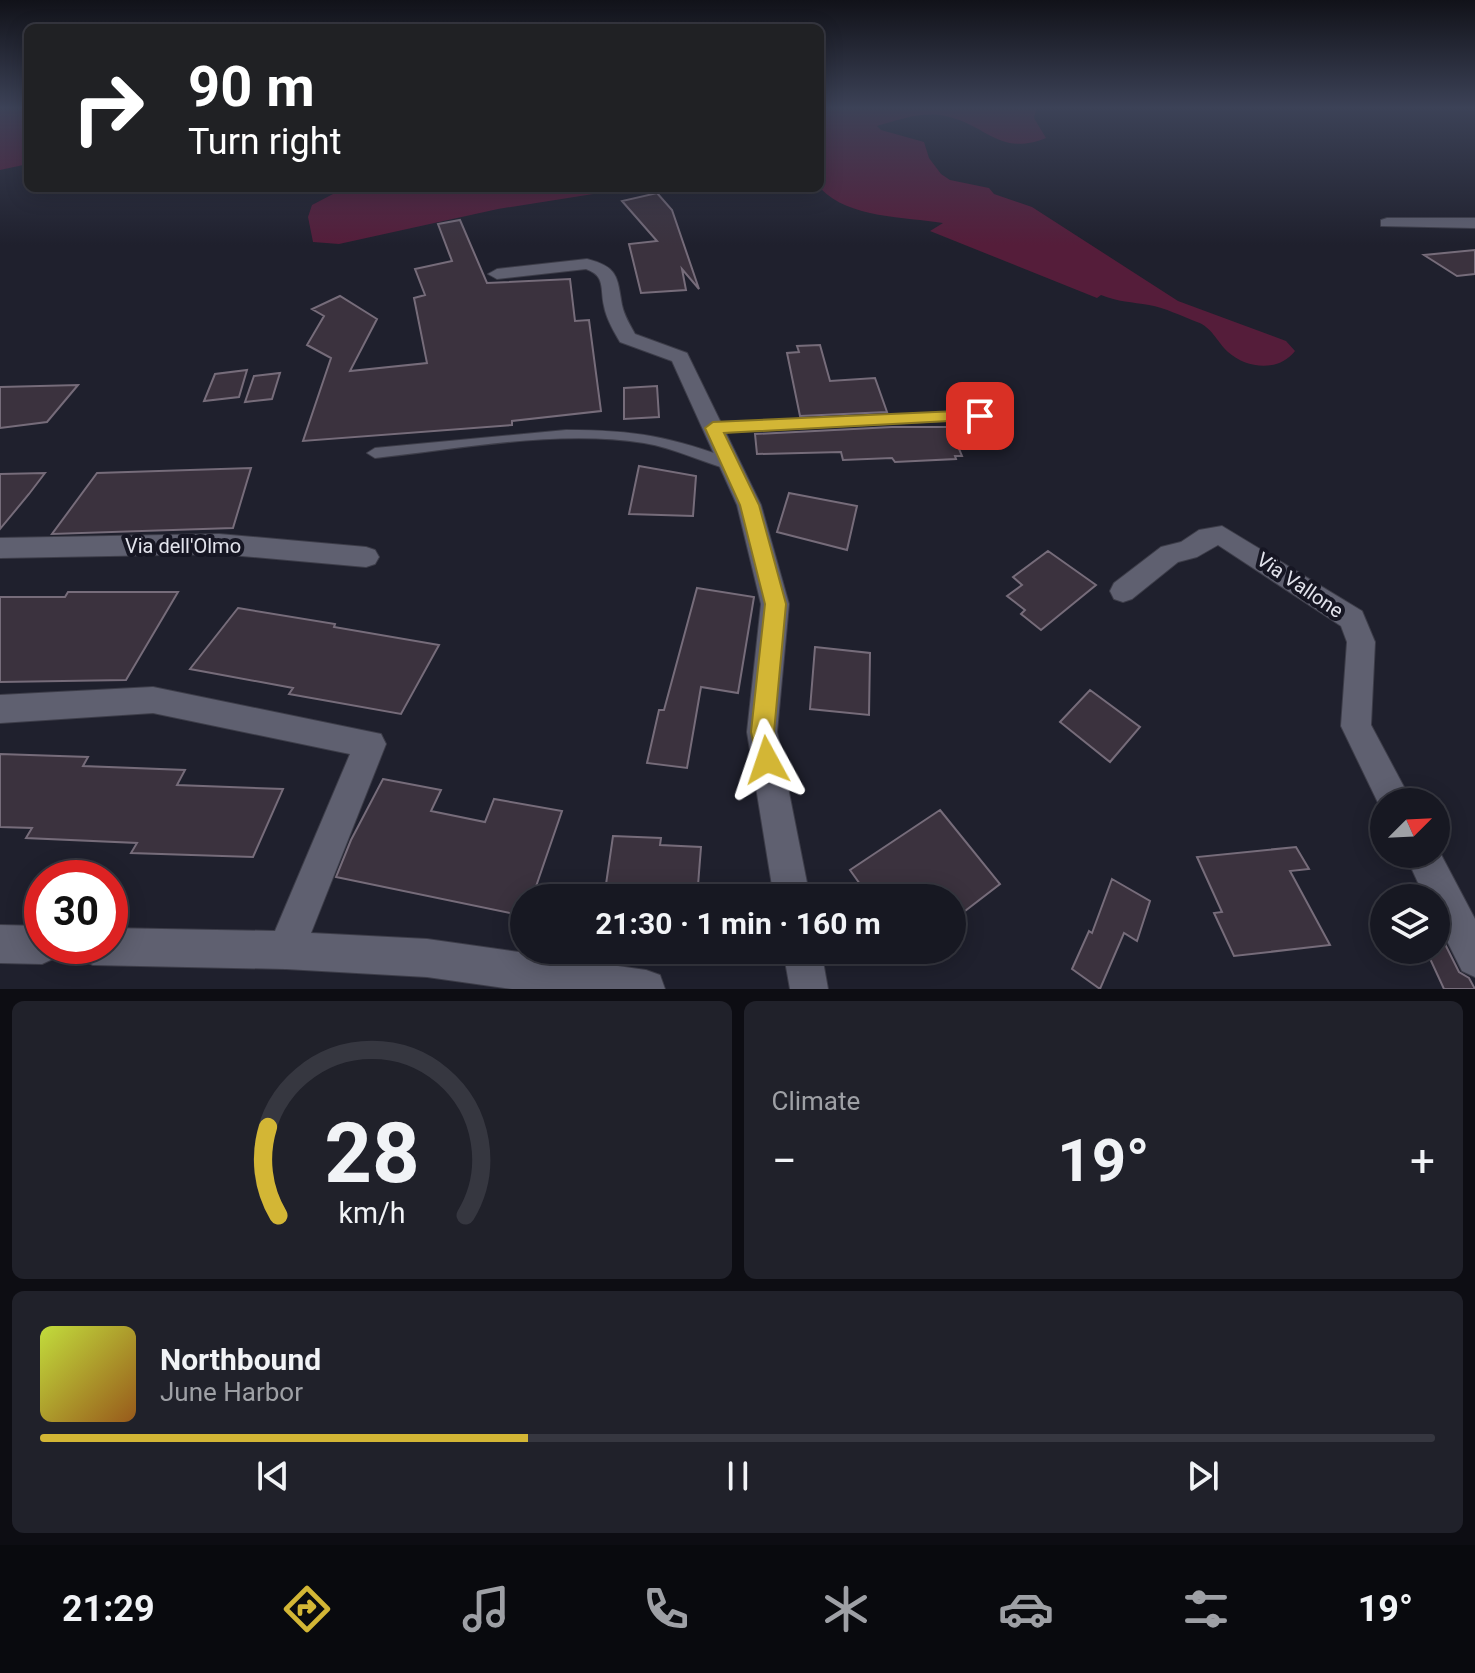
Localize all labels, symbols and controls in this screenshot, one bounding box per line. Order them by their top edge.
text: 90 m [188,54,315,120]
icon: right [56,56,160,160]
text: Turn right [188,121,341,163]
pin [946,382,1014,450]
icon: arrive [958,394,1002,438]
street label: Via dell'Olmo [125,534,241,558]
street label: Via Vallone [1252,547,1348,623]
position arrow [725,718,809,802]
north arrow [1370,788,1450,868]
map controls [1370,788,1450,964]
speed limit sign: 30 [24,860,128,964]
button: layers [1370,884,1450,964]
text: 21:30 · 1 min · 160 m [595,906,881,941]
text: Climate [772,1086,860,1116]
text: 28 [324,1105,419,1202]
text: 19° [1057,1125,1149,1196]
text: − [772,1135,797,1187]
text: + [1410,1135,1435,1187]
text: km/h [338,1196,405,1230]
text: Northbound [160,1342,321,1377]
text: June Harbor [160,1377,303,1407]
icon: previous [251,1454,295,1498]
icon: pause [716,1454,760,1498]
icon: next [1181,1454,1225,1498]
icon: directions [279,1581,335,1637]
icon: music [458,1581,514,1637]
icon: phone [638,1581,694,1637]
icon: climate [818,1581,874,1637]
icon: car [998,1581,1054,1637]
icon: filters [1178,1581,1234,1637]
text: 21:29 [62,1588,155,1630]
text: 19° [1358,1588,1413,1630]

